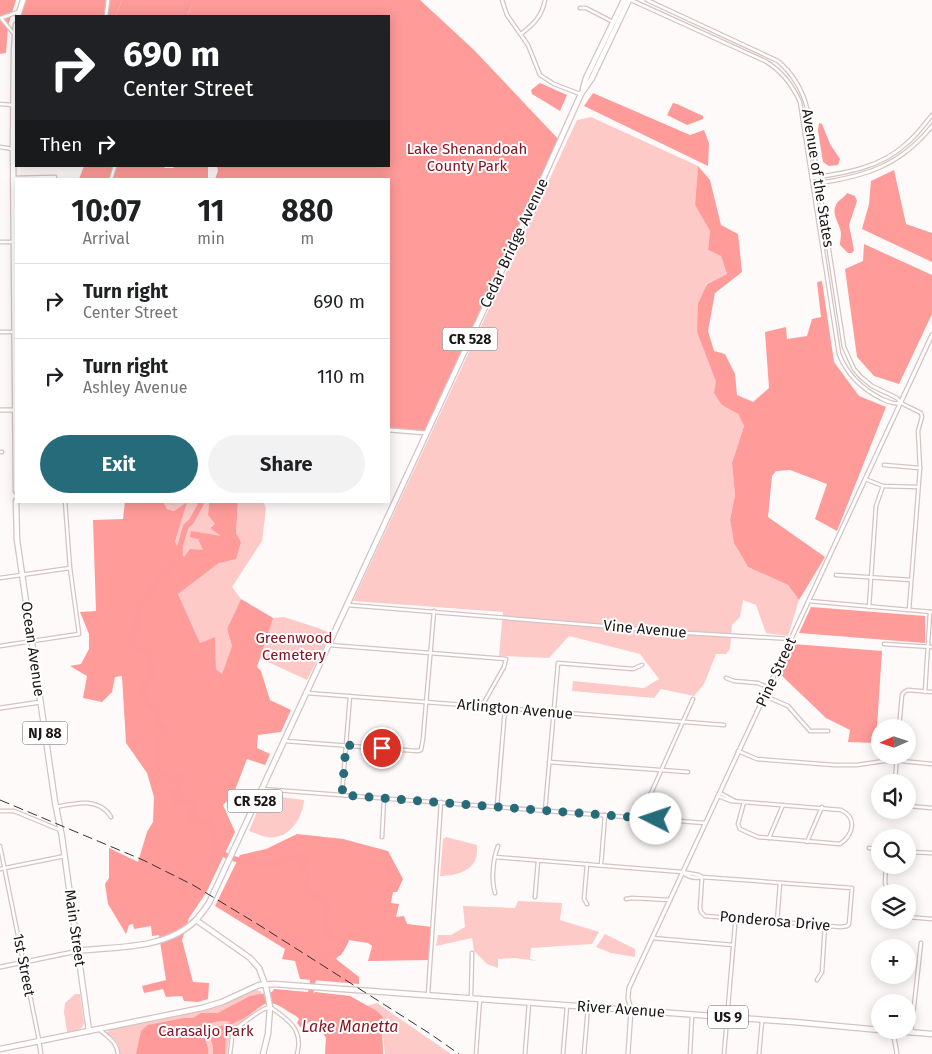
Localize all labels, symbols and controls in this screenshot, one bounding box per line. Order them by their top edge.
text: 690 m [123,33,220,75]
icon: right [40,35,105,100]
text: Center Street [123,75,253,102]
street label: Avenue of the States [798,108,838,248]
icon: right [92,130,120,158]
text: Then [40,133,82,156]
park label: Lake Shenandoah County Park [407,140,527,175]
street label: Cedar Bridge Avenue [476,175,552,311]
text: 10:07 [71,193,141,229]
text: 11 [197,193,225,229]
text: 880 [281,193,334,229]
text: Arrival [83,229,130,248]
text: min [197,229,225,248]
text: m [301,229,314,248]
text: Turn right [83,280,168,303]
icon: right [40,287,68,315]
text: 690 m [313,290,365,313]
text: Center Street [83,303,178,322]
road number: CR 528 [442,328,498,350]
text: Turn right [83,355,168,378]
icon: right [40,362,68,390]
text: 110 m [317,365,365,388]
text: Ashley Avenue [83,378,188,397]
button: Exit [40,435,198,493]
button: Share [208,435,365,493]
street label: Ocean Avenue [17,600,49,698]
street label: Vine Avenue [603,616,687,642]
park label: Greenwood Cemetery [255,629,333,664]
street label: Pine Street [752,634,800,710]
street label: Arlington Avenue [456,695,574,723]
north arrow [871,719,916,764]
map controls [871,719,916,1039]
road number: NJ 88 [22,721,68,744]
pin [361,727,403,769]
icon: arrive [368,734,396,762]
button: sound [871,774,916,819]
road number: CR 528 [228,789,282,812]
position arrow [629,792,681,844]
button: search [871,829,916,874]
button: layers [871,884,916,929]
street label: Main Street [61,888,89,968]
street label: Ponderosa Drive [719,907,831,935]
street label: 1st Street [9,932,39,998]
button: + [871,939,916,984]
button: − [871,994,916,1039]
street label: River Avenue [576,997,666,1021]
road number: US 9 [708,1006,748,1028]
water label: Lake Manetta [302,1017,398,1036]
park label: Carasaljo Park [158,1022,254,1040]

